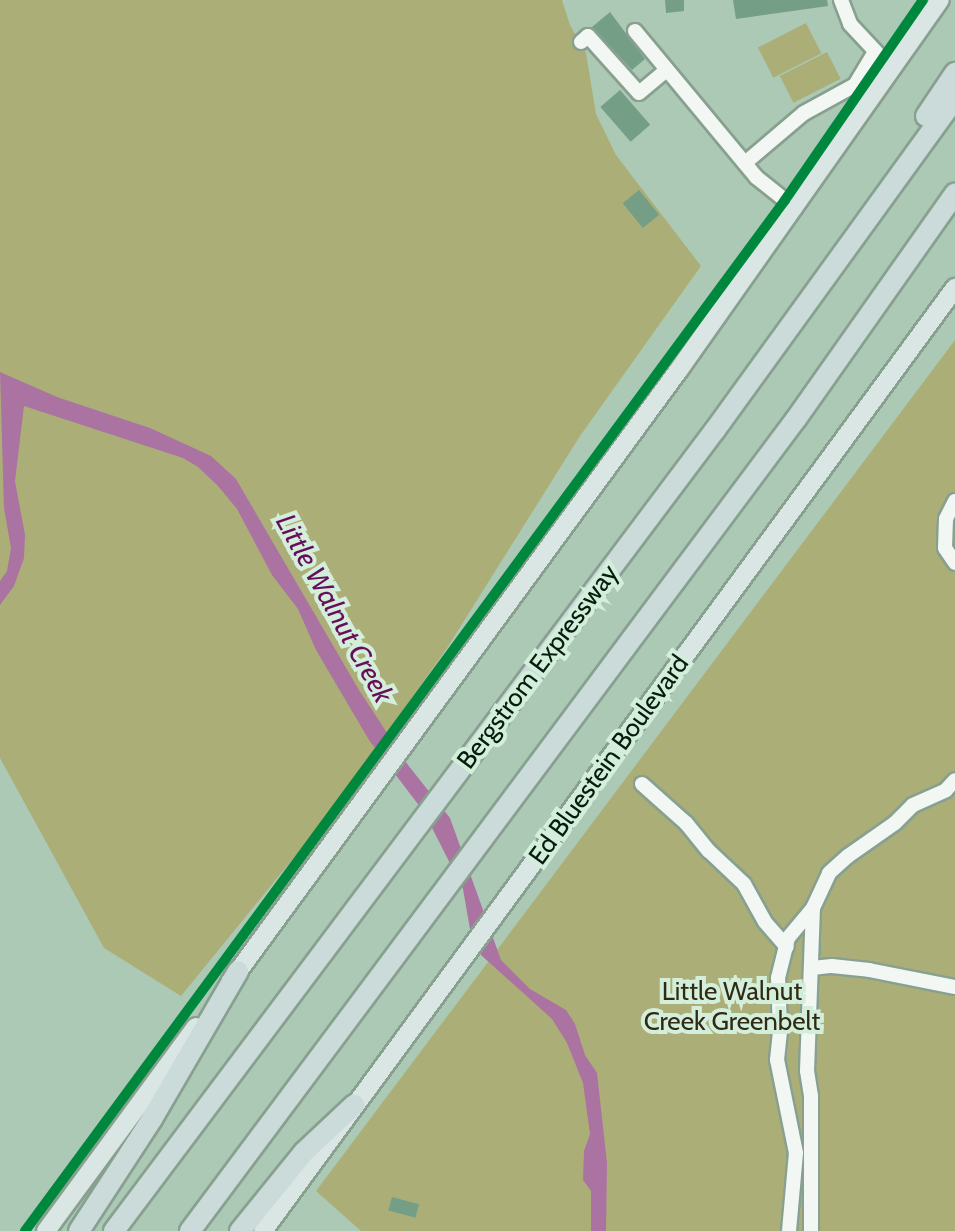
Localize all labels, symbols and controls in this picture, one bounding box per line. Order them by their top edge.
water label: Little Walnut Creek [269,508,401,708]
street label: Bergstrom Expressway [451,559,625,775]
street label: Ed Bluestein Boulevard [522,649,696,871]
park label: Little Walnut Creek Greenbelt [644,976,820,1038]

